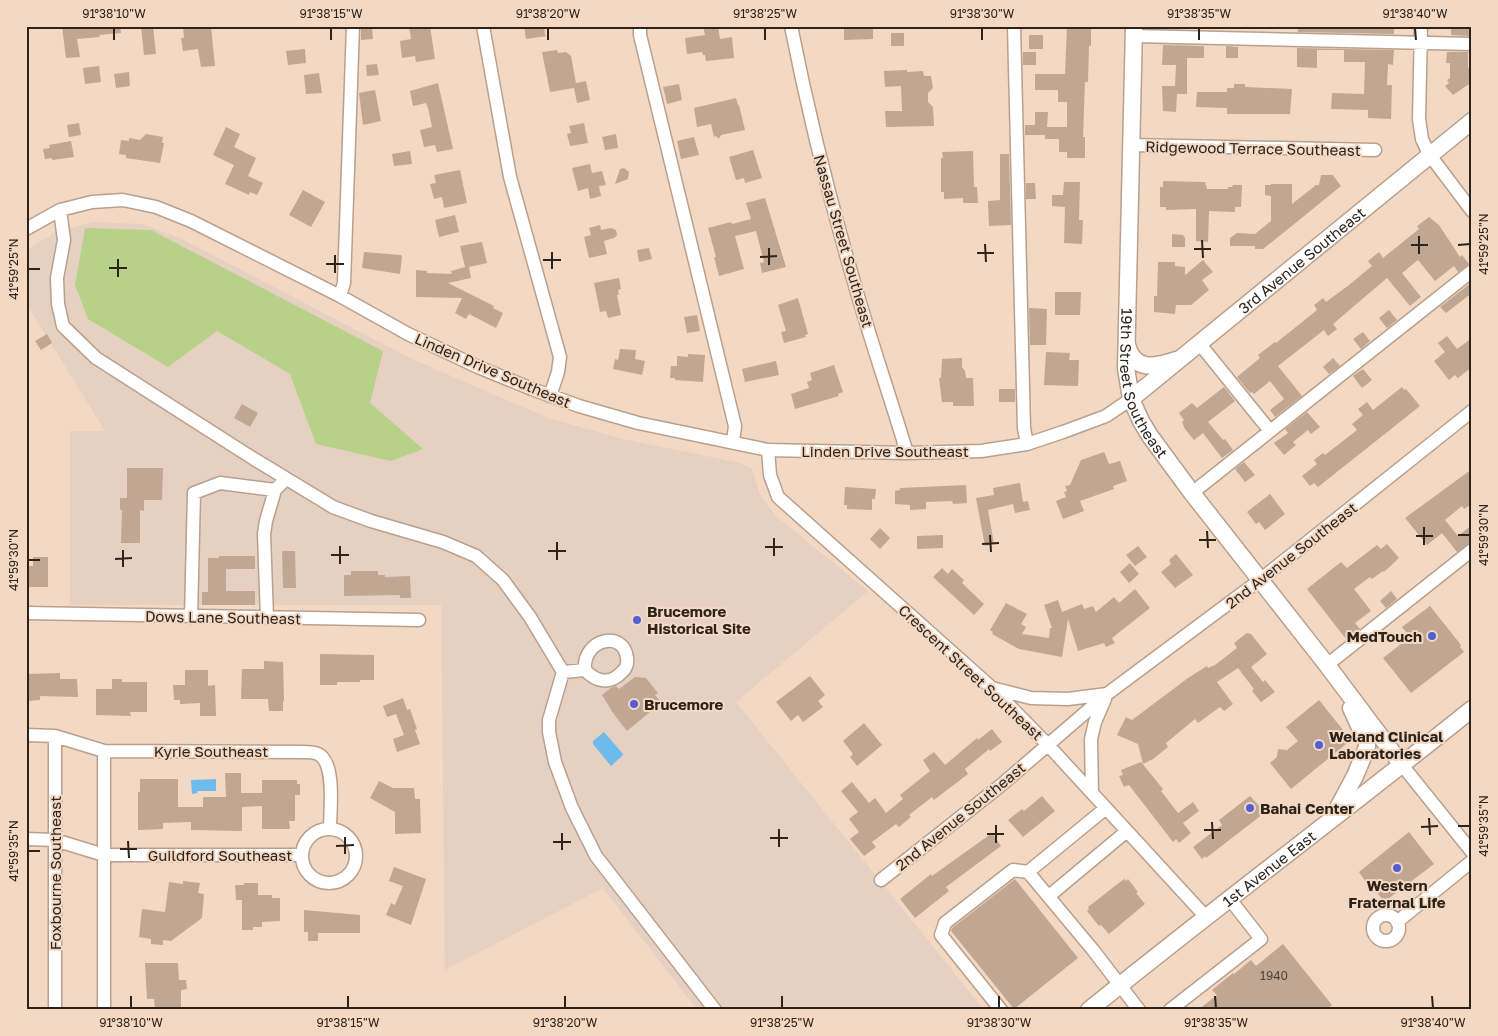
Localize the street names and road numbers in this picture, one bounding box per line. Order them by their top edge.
street label: Ridgewood Terrace Southeast [1145,137,1361,159]
street label: Nassau Street Southeast [811,152,877,330]
street label: 3rd Avenue Southeast [1234,203,1369,317]
street label: 19th Street Southeast [1117,308,1172,461]
street label: Linden Drive Southeast [412,329,574,411]
street label: Linden Drive Southeast [801,442,969,460]
street label: 2nd Avenue Southeast [1222,498,1360,612]
street label: Crescent Street Southeast [895,600,1047,744]
street label: Dows Lane Southeast [145,607,301,627]
street label: Kyrie Southeast [154,742,268,760]
street label: 2nd Avenue Southeast [892,758,1028,874]
street label: Foxbourne Southeast [46,796,64,950]
street label: 1st Avenue East [1219,826,1319,910]
street label: Guildford Southeast [148,846,292,864]

